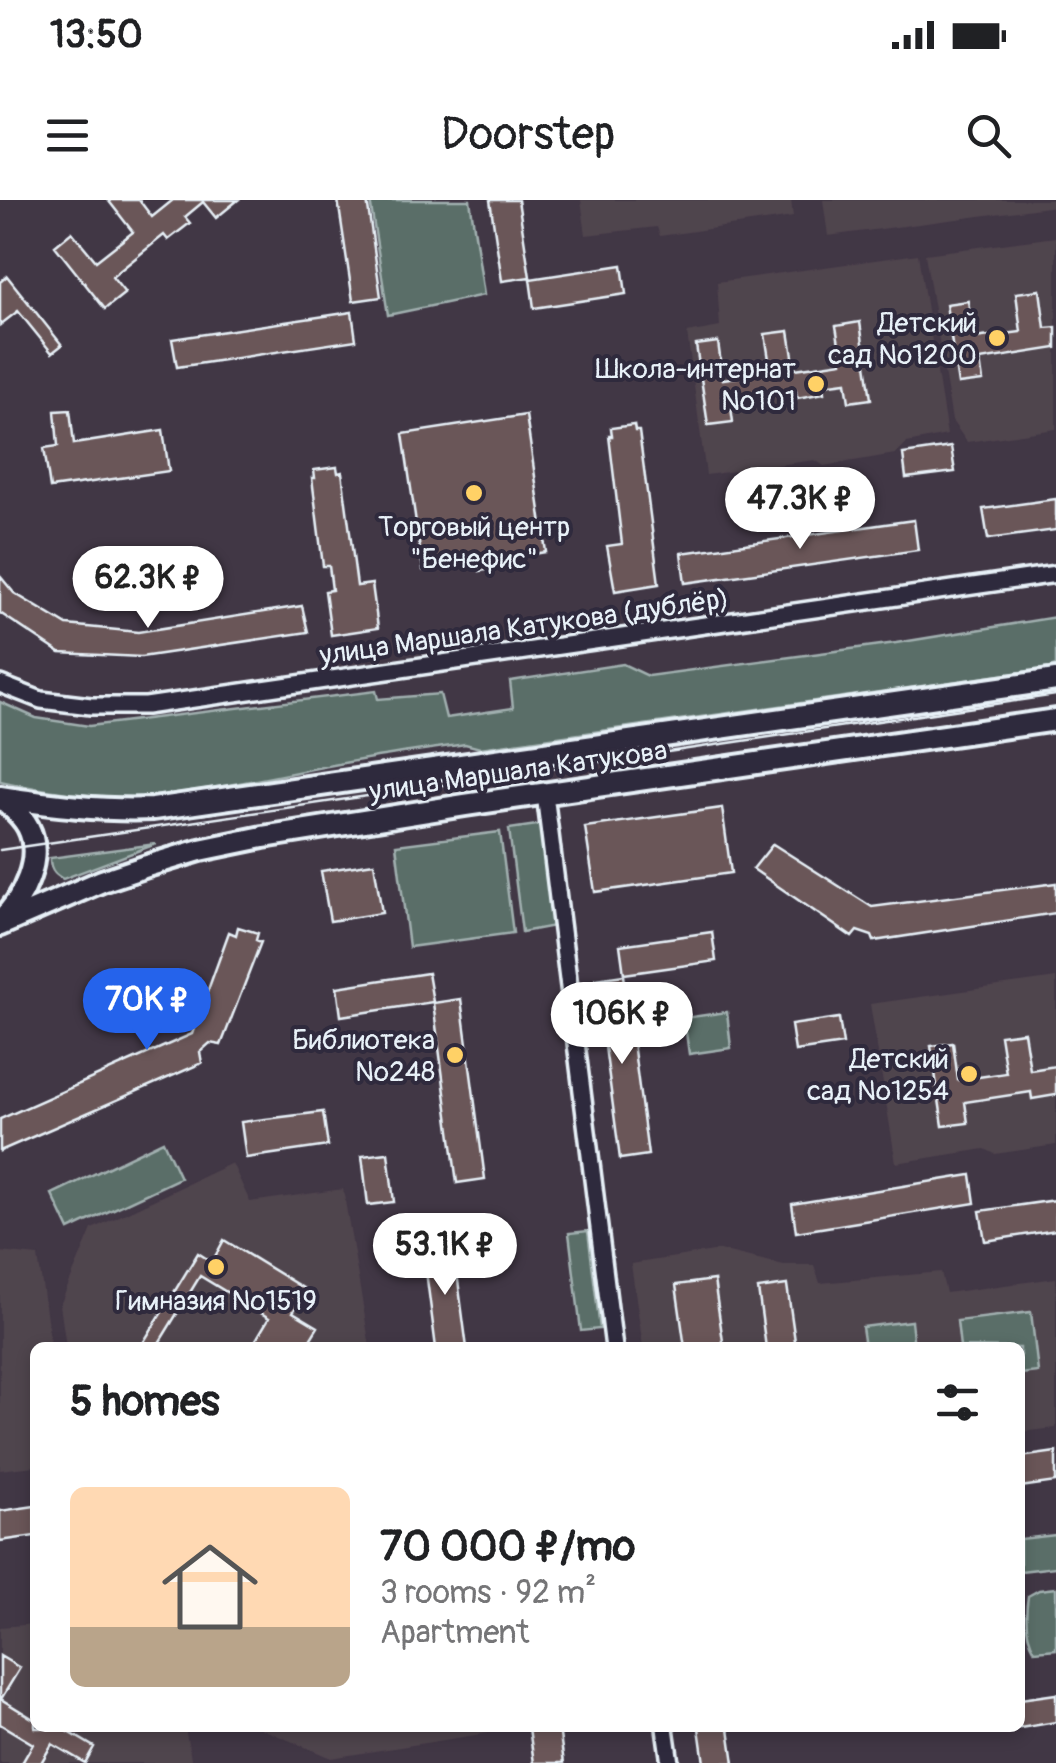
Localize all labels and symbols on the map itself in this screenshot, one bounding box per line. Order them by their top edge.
place label: Детский сад №1200 [828,306,977,373]
marker: Детский сад №1200 [986,327,1008,349]
place label: Школа-интернат №101 [595,352,796,419]
marker: Школа-интернат №101 [805,373,827,395]
pin: 47.3K ₽ [708,467,892,552]
marker: Торговый центр "Бенефис" [463,482,485,504]
place label: Торговый центр "Бенефис" [378,510,570,577]
pin: 62.3K ₽ [56,546,240,631]
street label: улица Маршала Катукова (дублёр) [316,581,731,674]
street label: улица Маршала Катукова [366,733,669,810]
pin: 70K ₽ [77,968,217,1053]
pin: 106K ₽ [541,982,703,1067]
place label: Библиотека №248 [292,1023,435,1090]
place label: Детский сад №1254 [807,1042,949,1109]
marker: Библиотека №248 [444,1044,466,1066]
marker: Детский сад №1254 [958,1063,980,1085]
pin: 53.1K ₽ [353,1213,537,1298]
marker: Гимназия №1519 [205,1256,227,1278]
place label: Гимназия №1519 [115,1284,317,1319]

